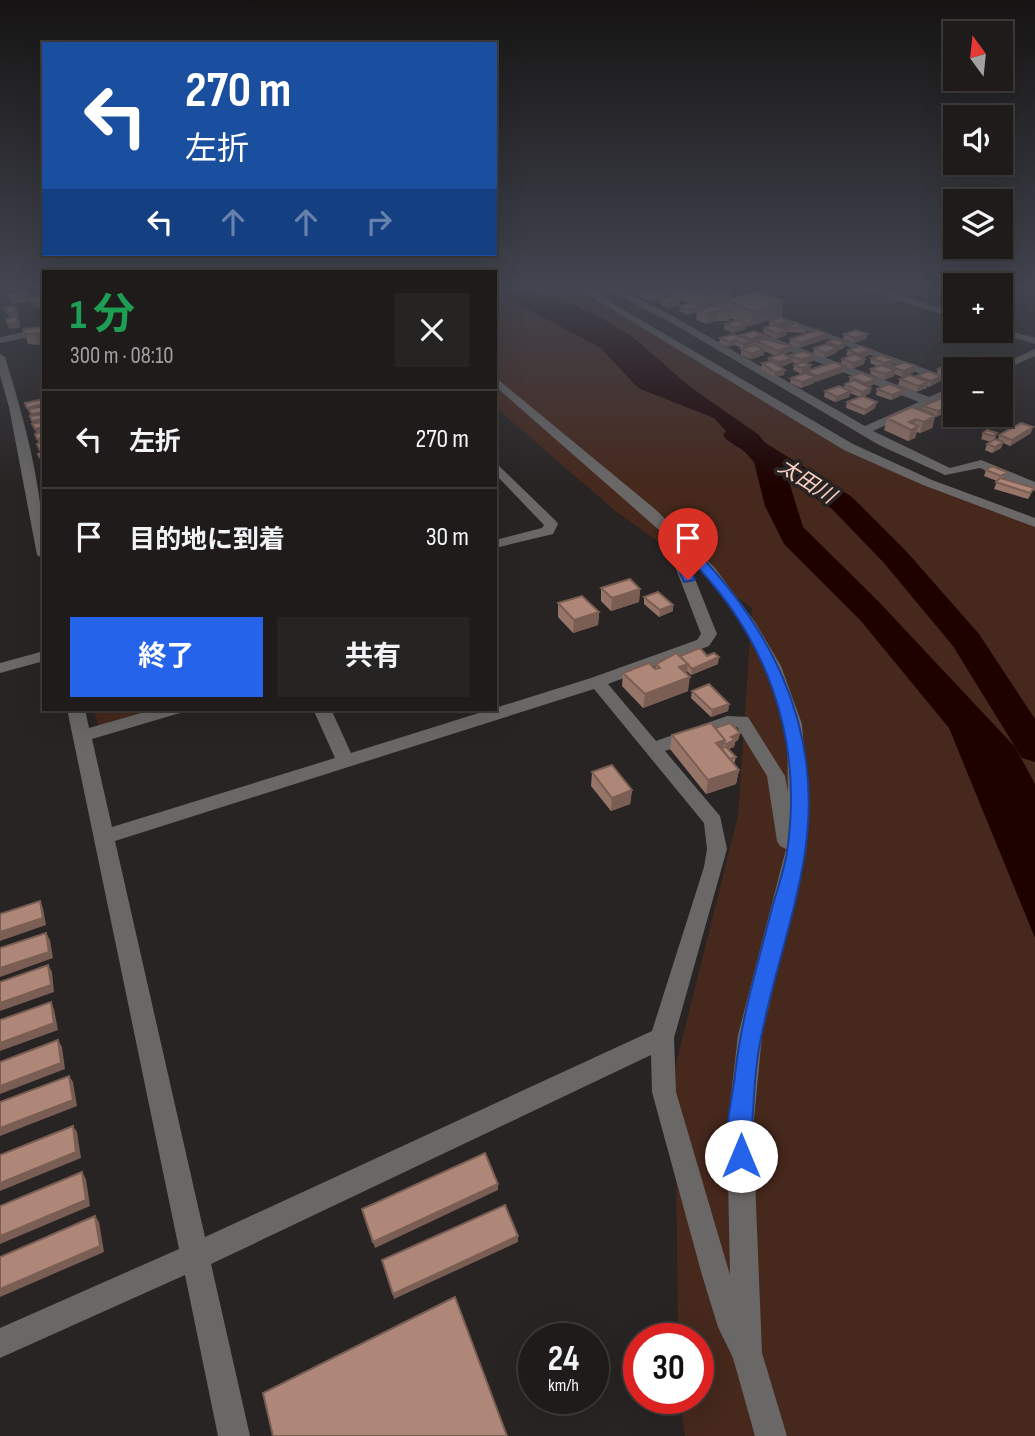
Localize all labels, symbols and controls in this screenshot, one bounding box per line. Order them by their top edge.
north arrow [943,21,1013,91]
map controls [943,21,1013,427]
text: 270 m [185,62,291,121]
icon: left [70,70,161,161]
button: sound [943,105,1013,175]
text: 左折 [185,130,249,169]
button: layers [943,189,1013,259]
icon: left [141,203,179,241]
icon: ahead [214,203,252,241]
icon: ahead [287,203,325,241]
icon: right [360,203,398,241]
button: + [943,273,1013,343]
text: 1 分 [70,290,135,341]
button: close [395,293,469,367]
text: 300 m · 08:10 [70,342,173,370]
button: − [943,357,1013,427]
icon: left [70,420,108,458]
text: 270 m [416,424,469,455]
text: 左折 [129,427,181,458]
water label: 太田川 [774,454,842,510]
pin [658,508,718,580]
icon: arrive [70,518,108,556]
icon: arrive [669,519,707,557]
text: 30 m [426,522,469,553]
text: 目的地に到着 [129,525,285,556]
button: 終了 [70,617,263,697]
button: 共有 [277,617,469,697]
position arrow [704,1119,778,1193]
speed limit sign: 30 [623,1323,714,1414]
text: 24 [548,1338,579,1381]
text: km/h [548,1375,579,1396]

